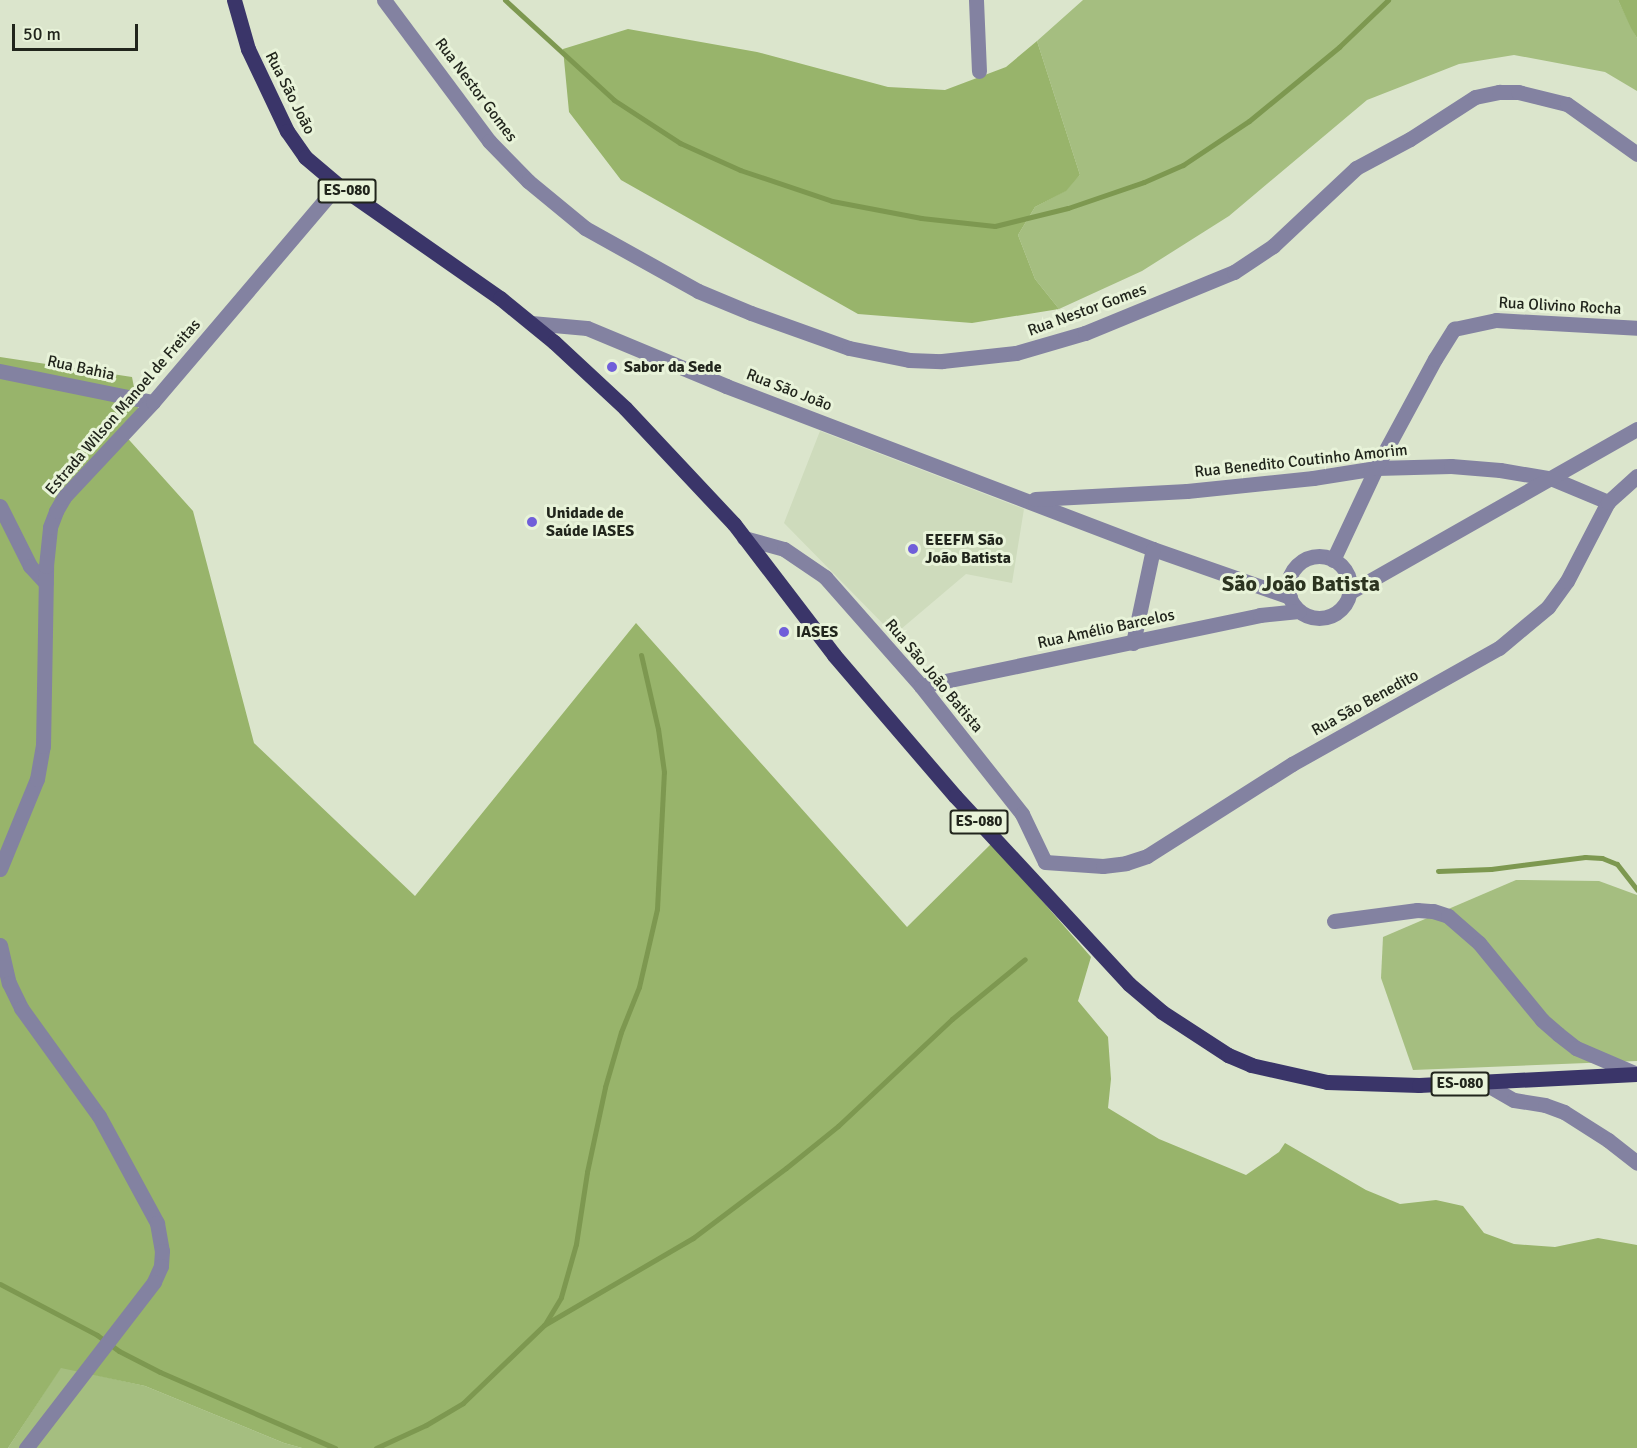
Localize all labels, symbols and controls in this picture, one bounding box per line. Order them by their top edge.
scale bar [15,12,141,50]
text: 50 m [23,23,61,45]
street label: Rua Nestor Gomes [431,34,521,146]
street label: Rua São João [261,48,319,138]
road number: ES-080 [317,179,377,203]
street label: Rua Nestor Gomes [1025,280,1149,340]
street label: Rua Olivino Rocha [1498,293,1622,319]
street label: Estrada Wilson Manoel de Freitas [41,315,205,499]
street label: Rua Bahia [45,351,117,385]
place label: Sabor da Sede [624,357,722,377]
marker: Sabor da Sede [605,360,619,374]
street label: Rua São João [743,365,835,415]
street label: Rua Benedito Coutinho Amorim [1194,440,1408,482]
place label: Unidade de Saúde IASES [546,503,634,541]
marker: Unidade de Saúde IASES [523,513,541,531]
place label: EEEFM São João Batista [925,530,1011,568]
marker: EEEFM São João Batista [906,542,920,556]
district label: São João Batista [1222,571,1380,597]
street label: Rua Amélio Barcelos [1036,605,1176,653]
street label: Rua São João Batista [881,615,987,737]
place label: IASES [796,622,838,642]
marker: IASES [777,625,791,639]
street label: Rua São Benedito [1308,666,1422,740]
road number: ES-080 [949,810,1009,834]
road number: ES-080 [1430,1072,1490,1096]

